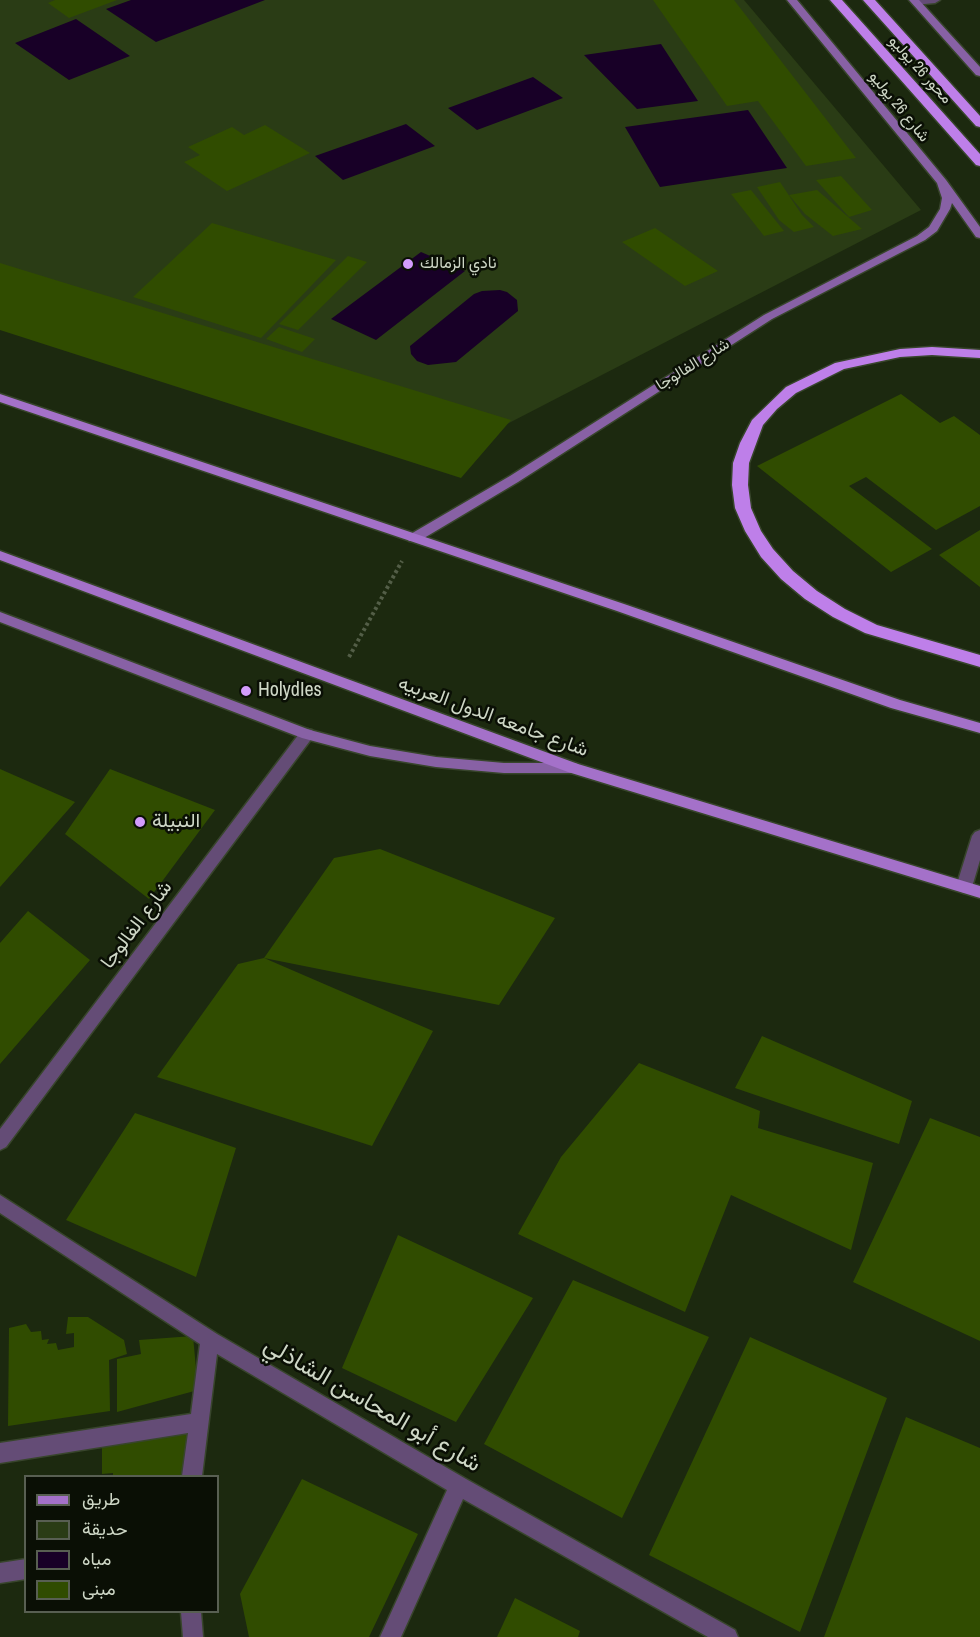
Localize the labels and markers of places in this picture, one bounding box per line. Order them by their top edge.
place label: نادي الزمالك [420,254,496,274]
marker: نادي الزمالك [401,257,415,271]
place label: HolydIes [258,679,322,703]
marker: HolydIes [239,684,253,698]
place label: النبيلة [152,810,200,834]
marker: النبيلة [133,815,147,829]

